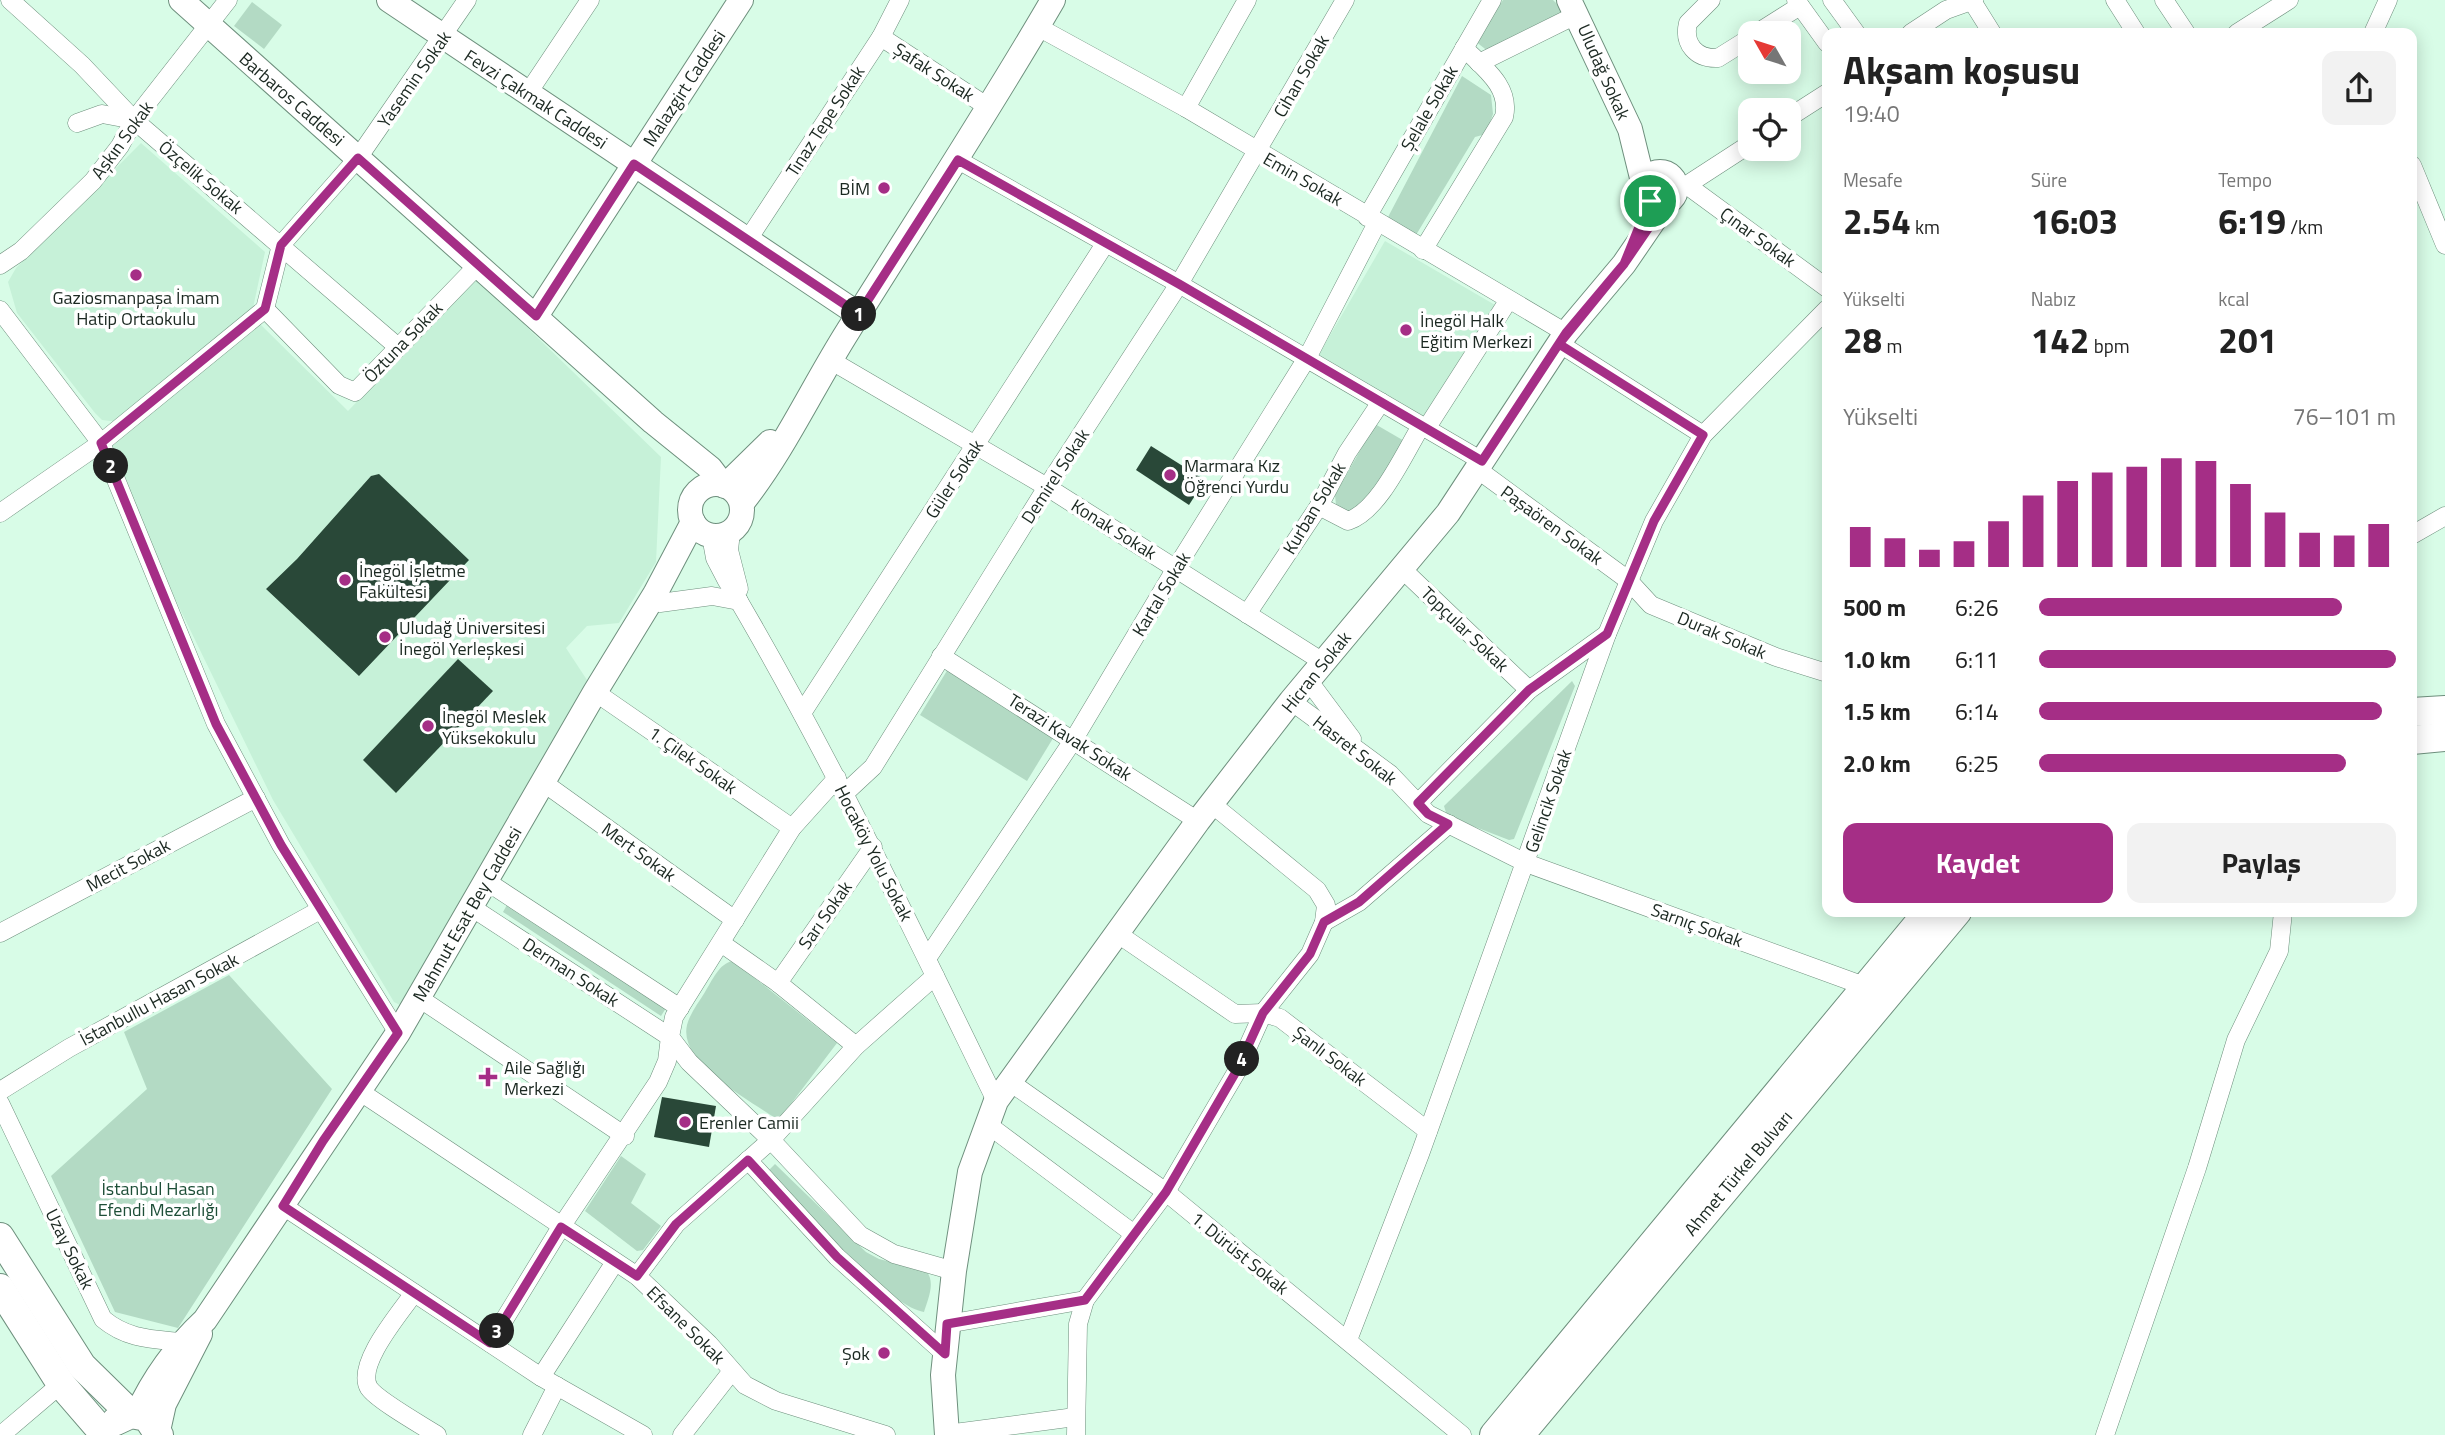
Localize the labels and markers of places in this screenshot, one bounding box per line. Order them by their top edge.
pin [1620,171,1680,231]
place label: BİM [839,175,870,202]
marker: BİM [876,180,892,196]
marker: Gaziosmanpaşa İmam Hatip Ortaokulu [128,267,144,283]
place label: Gaziosmanpaşa İmam Hatip Ortaokulu [52,284,220,332]
pin: 1 [842,296,876,332]
place label: İnegöl Halk Eğitim Merkezi [1420,307,1532,355]
marker: İnegöl Halk Eğitim Merkezi [1398,322,1414,338]
pin: 2 [94,448,128,484]
place label: Marmara Kız Öğrenci Yurdu [1184,452,1289,500]
marker: Marmara Kız Öğrenci Yurdu [1162,467,1178,483]
place label: İnegöl İşletme Fakültesi [359,557,466,605]
marker: İnegöl İşletme Fakültesi [337,572,353,588]
place label: Uludağ Üniversitesi İnegöl Yerleşkesi [399,614,545,662]
marker: Uludağ Üniversitesi İnegöl Yerleşkesi [377,629,393,645]
place label: İnegöl Meslek Yüksekokulu [442,703,547,751]
marker: İnegöl Meslek Yüksekokulu [420,718,436,734]
pin: 4 [1224,1042,1260,1076]
place label: Aile Sağlığı Merkezi [504,1054,585,1102]
marker: Aile Sağlığı Merkezi [478,1067,498,1087]
place label: Erenler Camii [699,1109,799,1136]
marker: Erenler Camii [677,1114,693,1130]
pin: 3 [480,1314,514,1348]
place label: Şok [842,1340,870,1367]
marker: Şok [876,1345,892,1361]

